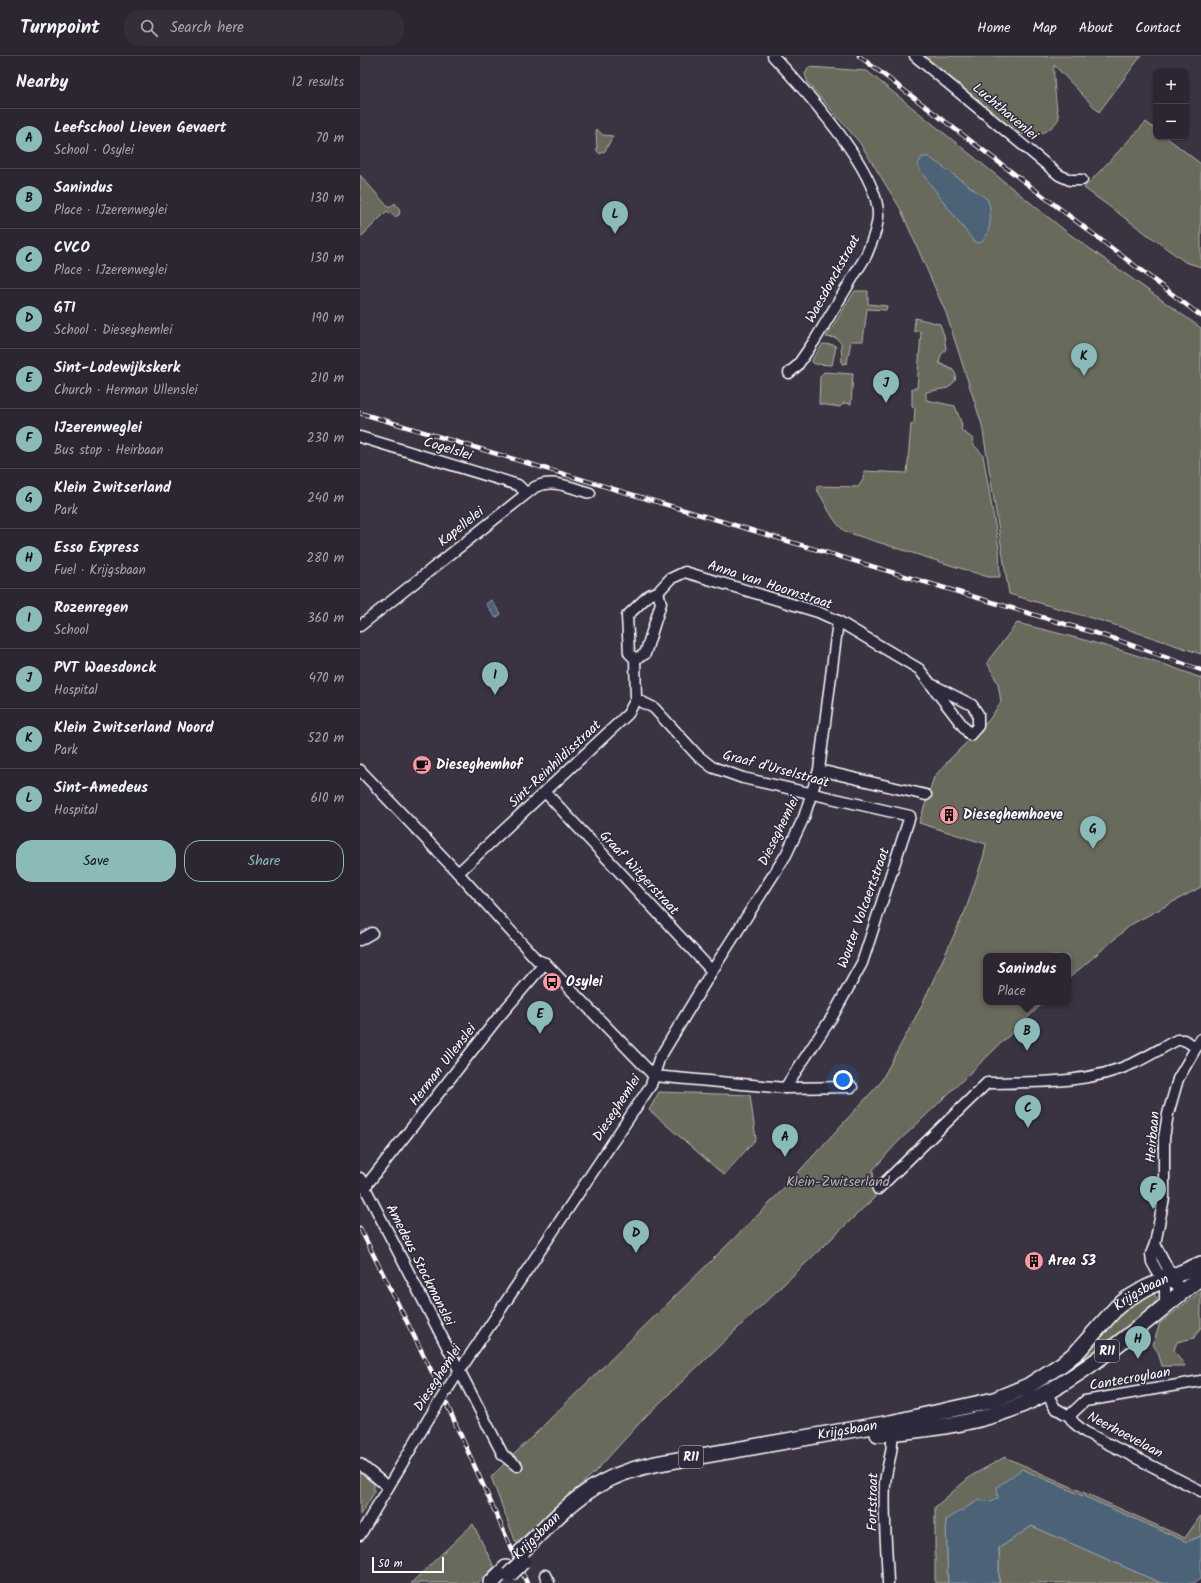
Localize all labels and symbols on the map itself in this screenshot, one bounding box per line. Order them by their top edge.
street label: Luchthavenlei [967,78,1043,147]
pin: L [602,201,628,234]
street label: Waesdonckstraat [800,230,867,327]
pin: K [1071,343,1097,376]
pin: J [873,370,899,403]
street label: Cogelslei [421,431,476,467]
street label: Kapellelei [433,501,489,553]
street label: Anna van Hoornstraat [705,554,836,616]
pin: I [482,662,508,695]
street label: Sint-Reinhildisstraat [503,714,607,813]
street label: Graaf d'Urselstraat [720,744,832,794]
cafe icon: Dieseghemhof [411,754,433,776]
place label: Dieseghemhof [436,754,524,776]
street label: Dieseghemlei [753,792,806,870]
building icon: Dieseghemhoeve [938,804,960,826]
place label: Dieseghemhoeve [963,804,1063,826]
pin: G [1080,816,1106,849]
street label: Graaf Witgerstraat [594,826,685,921]
street label: Wouter Volcaertstraat [832,844,896,971]
bus stop icon: Osylei [541,971,563,993]
place label: Osylei [566,971,603,993]
pin: E [527,1001,553,1034]
pin: B [1014,1018,1040,1051]
street label: Herman Ullenslei [404,1019,483,1111]
street label: Dieseghemlei [587,1070,647,1146]
your location [833,1070,853,1090]
pin: C [1015,1095,1041,1128]
street label: Heirbaan [1140,1110,1166,1164]
pin: A [772,1124,798,1157]
park label: Klein-Zwitserland [786,1171,891,1193]
pin: F [1140,1176,1166,1209]
street label: Amedeus Stockmanslei [380,1200,460,1330]
pin: D [623,1220,649,1253]
building icon: Area 53 [1023,1250,1045,1272]
place label: Area 53 [1048,1250,1096,1272]
street label: Krijgsbaan [1109,1268,1172,1317]
pin: H [1125,1326,1151,1359]
street label: Dieseghemlei [408,1340,468,1416]
road number: R11 [1095,1340,1119,1362]
street label: Cantecroylaan [1088,1361,1172,1397]
street label: Neerhoevelaan [1083,1406,1167,1464]
street label: Krijgsbaan [816,1414,879,1446]
road number: R11 [679,1446,703,1468]
street label: Fortstraat [861,1472,885,1531]
street label: Krijgsbaan [508,1507,566,1565]
scale bar [372,1555,444,1574]

